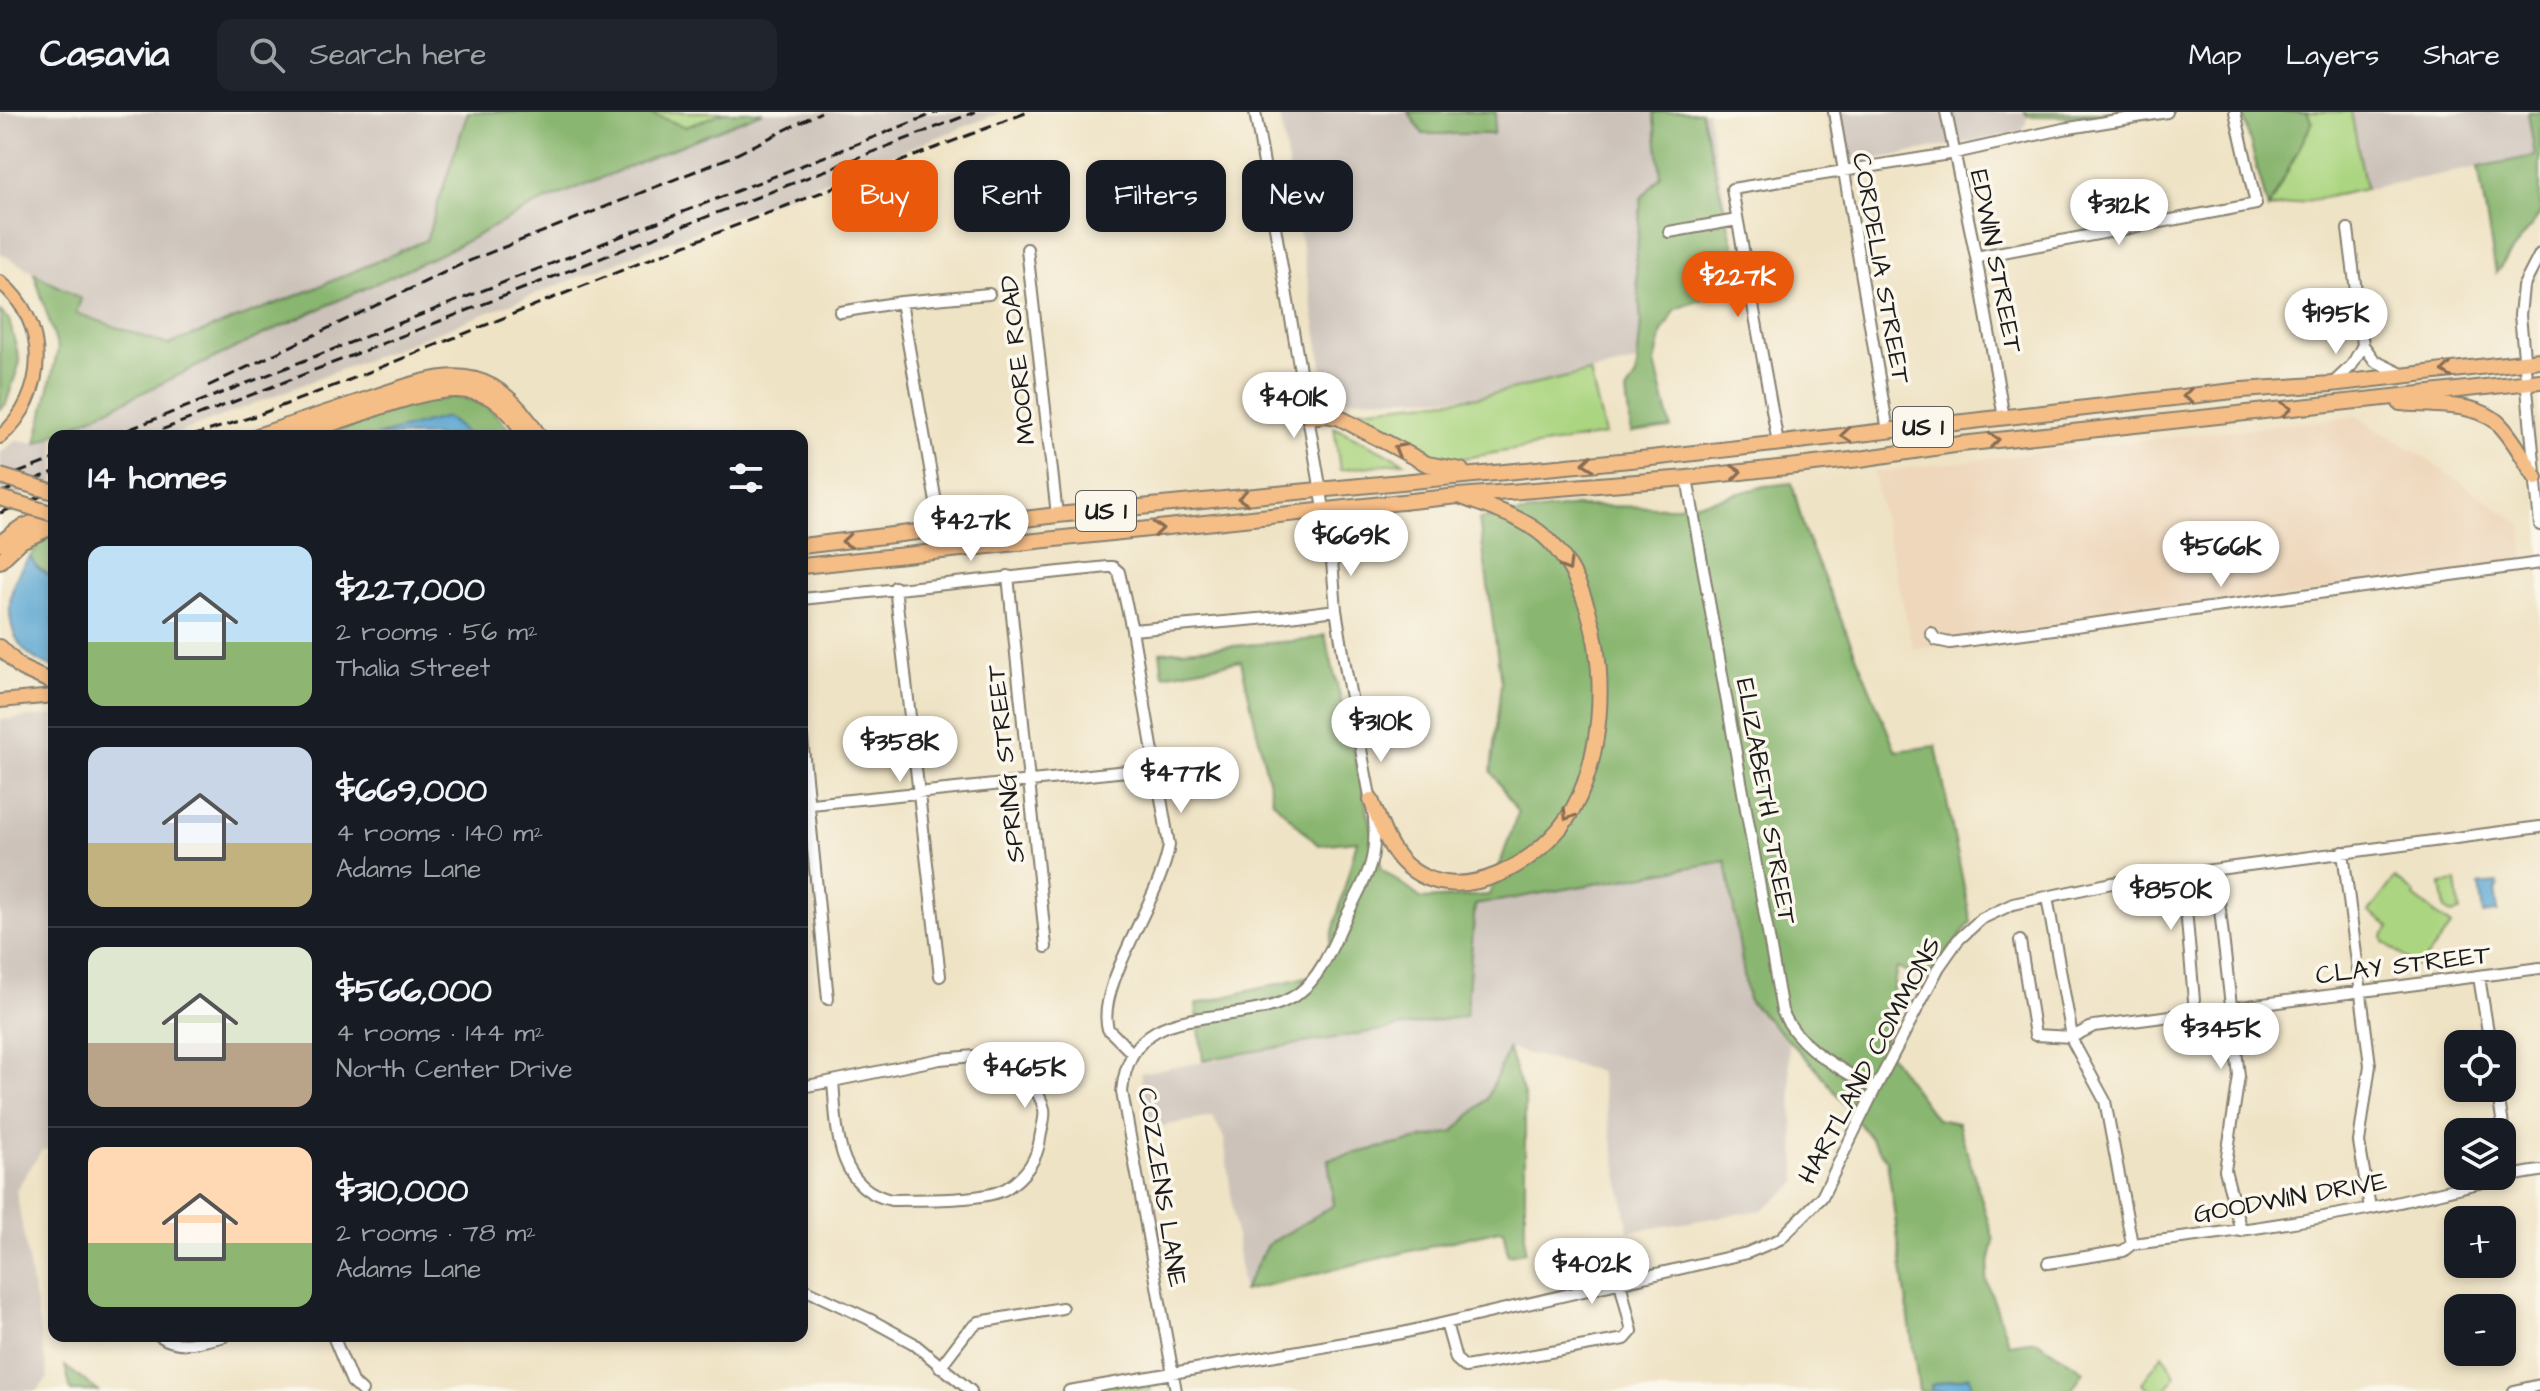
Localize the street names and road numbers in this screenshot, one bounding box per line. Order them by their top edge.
street label: CORDELIA STREET [1843,150,1919,387]
street label: EDWIN STREET [1961,167,2032,357]
street label: MOORE ROAD [991,273,1045,446]
road number: US 1 [1893,407,1953,447]
road number: US 1 [1076,491,1136,531]
street label: SPRING STREET [978,662,1034,865]
street label: ELIZABETH STREET [1727,675,1805,928]
street label: HARTLAND COMMONS [1790,931,1950,1190]
street label: CLAY STREET [2314,936,2493,994]
street label: COZZENS LANE [1128,1085,1196,1290]
street label: GOODWIN DRIVE [2191,1163,2390,1233]

